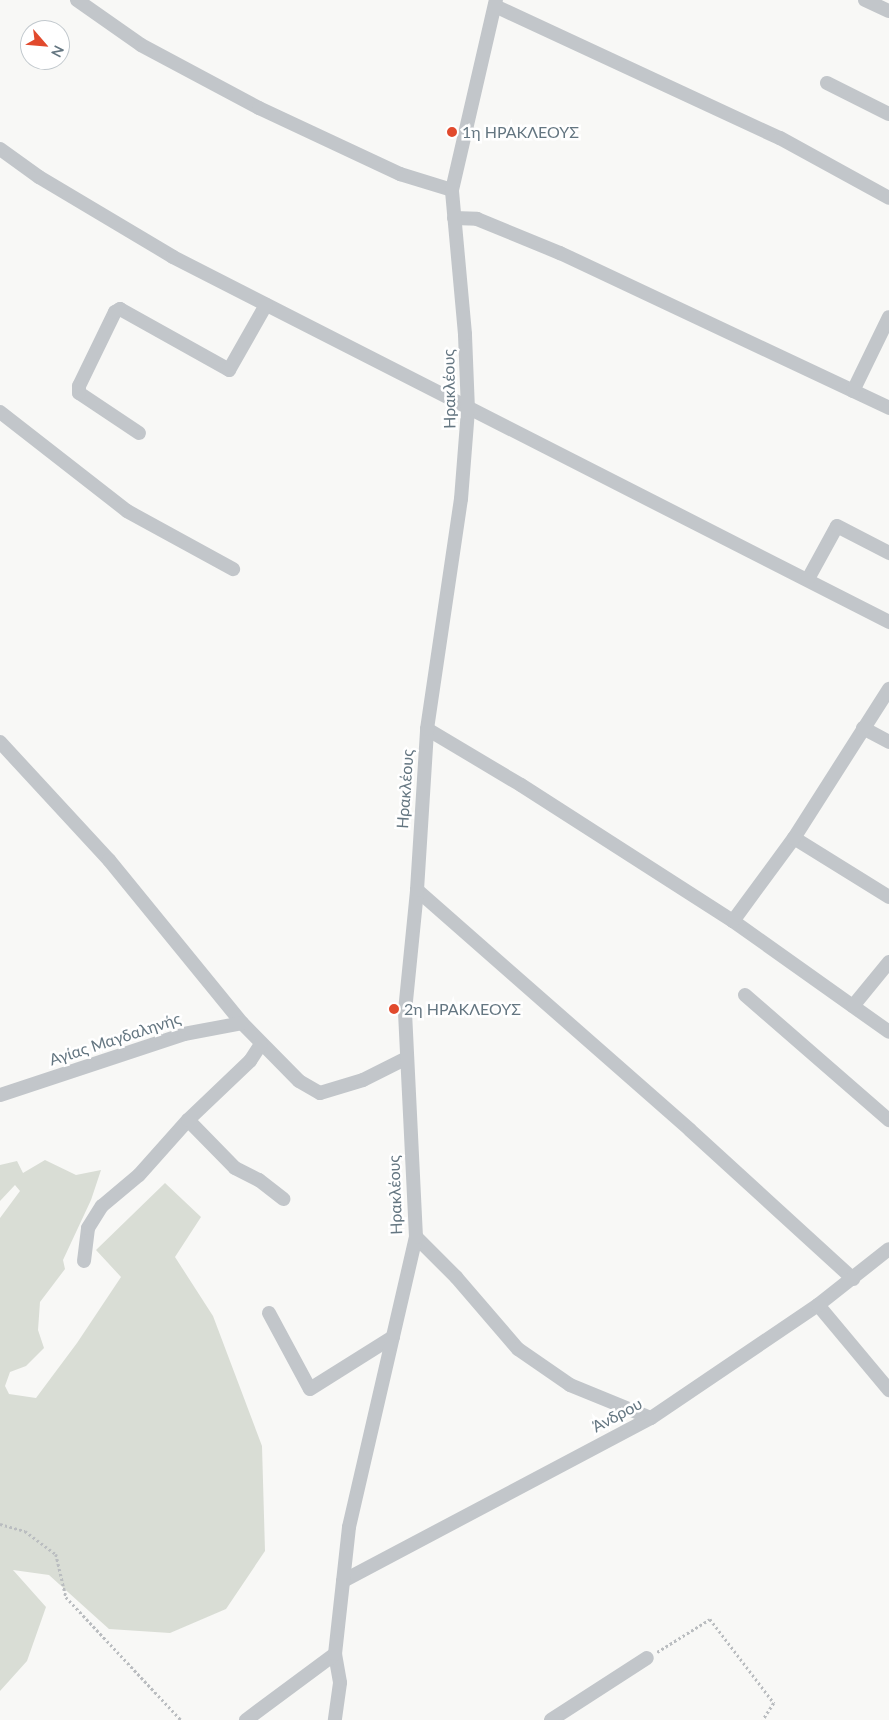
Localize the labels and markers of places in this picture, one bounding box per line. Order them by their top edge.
place label: 1η ΗΡΑΚΛΕΟΥΣ [462,122,579,142]
marker: 1η ΗΡΑΚΛΕΟΥΣ [446,126,458,138]
place label: 2η ΗΡΑΚΛΕΟΥΣ [404,999,521,1019]
marker: 2η ΗΡΑΚΛΕΟΥΣ [388,1003,400,1015]

